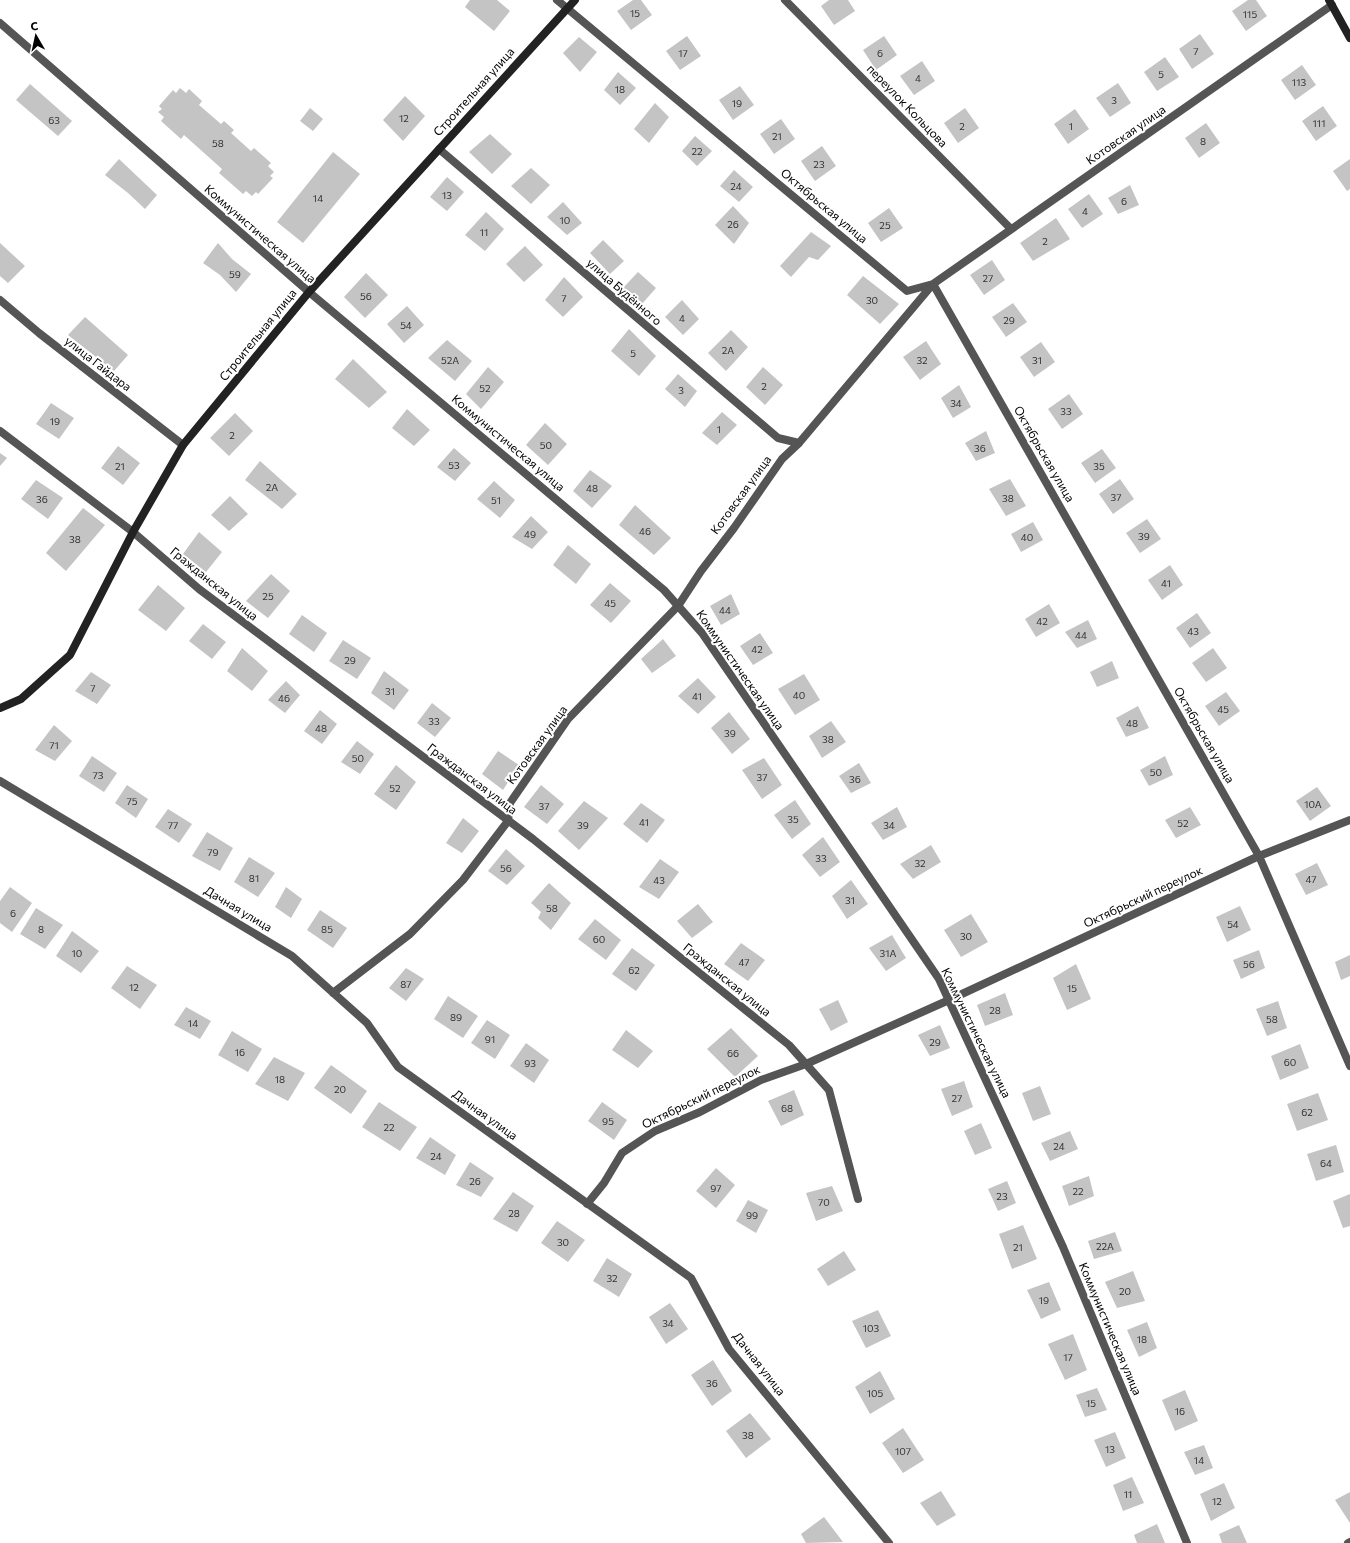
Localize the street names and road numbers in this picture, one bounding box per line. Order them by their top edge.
street label: Строительная улица [430,44,517,138]
street label: переулок Кольцова [865,61,951,150]
street label: Котовская улица [1083,102,1168,167]
street label: Октябрьская улица [779,165,871,246]
street label: Коммунистическая улица [202,181,319,285]
street label: улица Будённого [584,255,665,328]
street label: Строительная улица [216,286,299,383]
street label: улица Гайдара [63,333,135,393]
street label: Коммунистическая улица [449,391,568,494]
street label: Октябрьская улица [1012,403,1078,504]
street label: Котовская улица [707,452,773,536]
street label: Гражданская улица [168,544,261,623]
street label: Коммунистическая улица [694,607,788,732]
street label: Октябрьская улица [1172,684,1238,785]
street label: Котовская улица [503,702,569,786]
street label: Гражданская улица [425,740,520,816]
street label: Октябрьский переулок [1081,862,1205,930]
street label: Дачная улица [202,882,275,934]
street label: Гражданская улица [681,940,774,1019]
street label: Коммунистическая улица [939,965,1015,1100]
street label: Октябрьский переулок [639,1061,762,1131]
street label: Дачная улица [451,1086,521,1142]
street label: Коммунистическая улица [1077,1260,1145,1397]
street label: Дачная улица [731,1329,789,1398]

